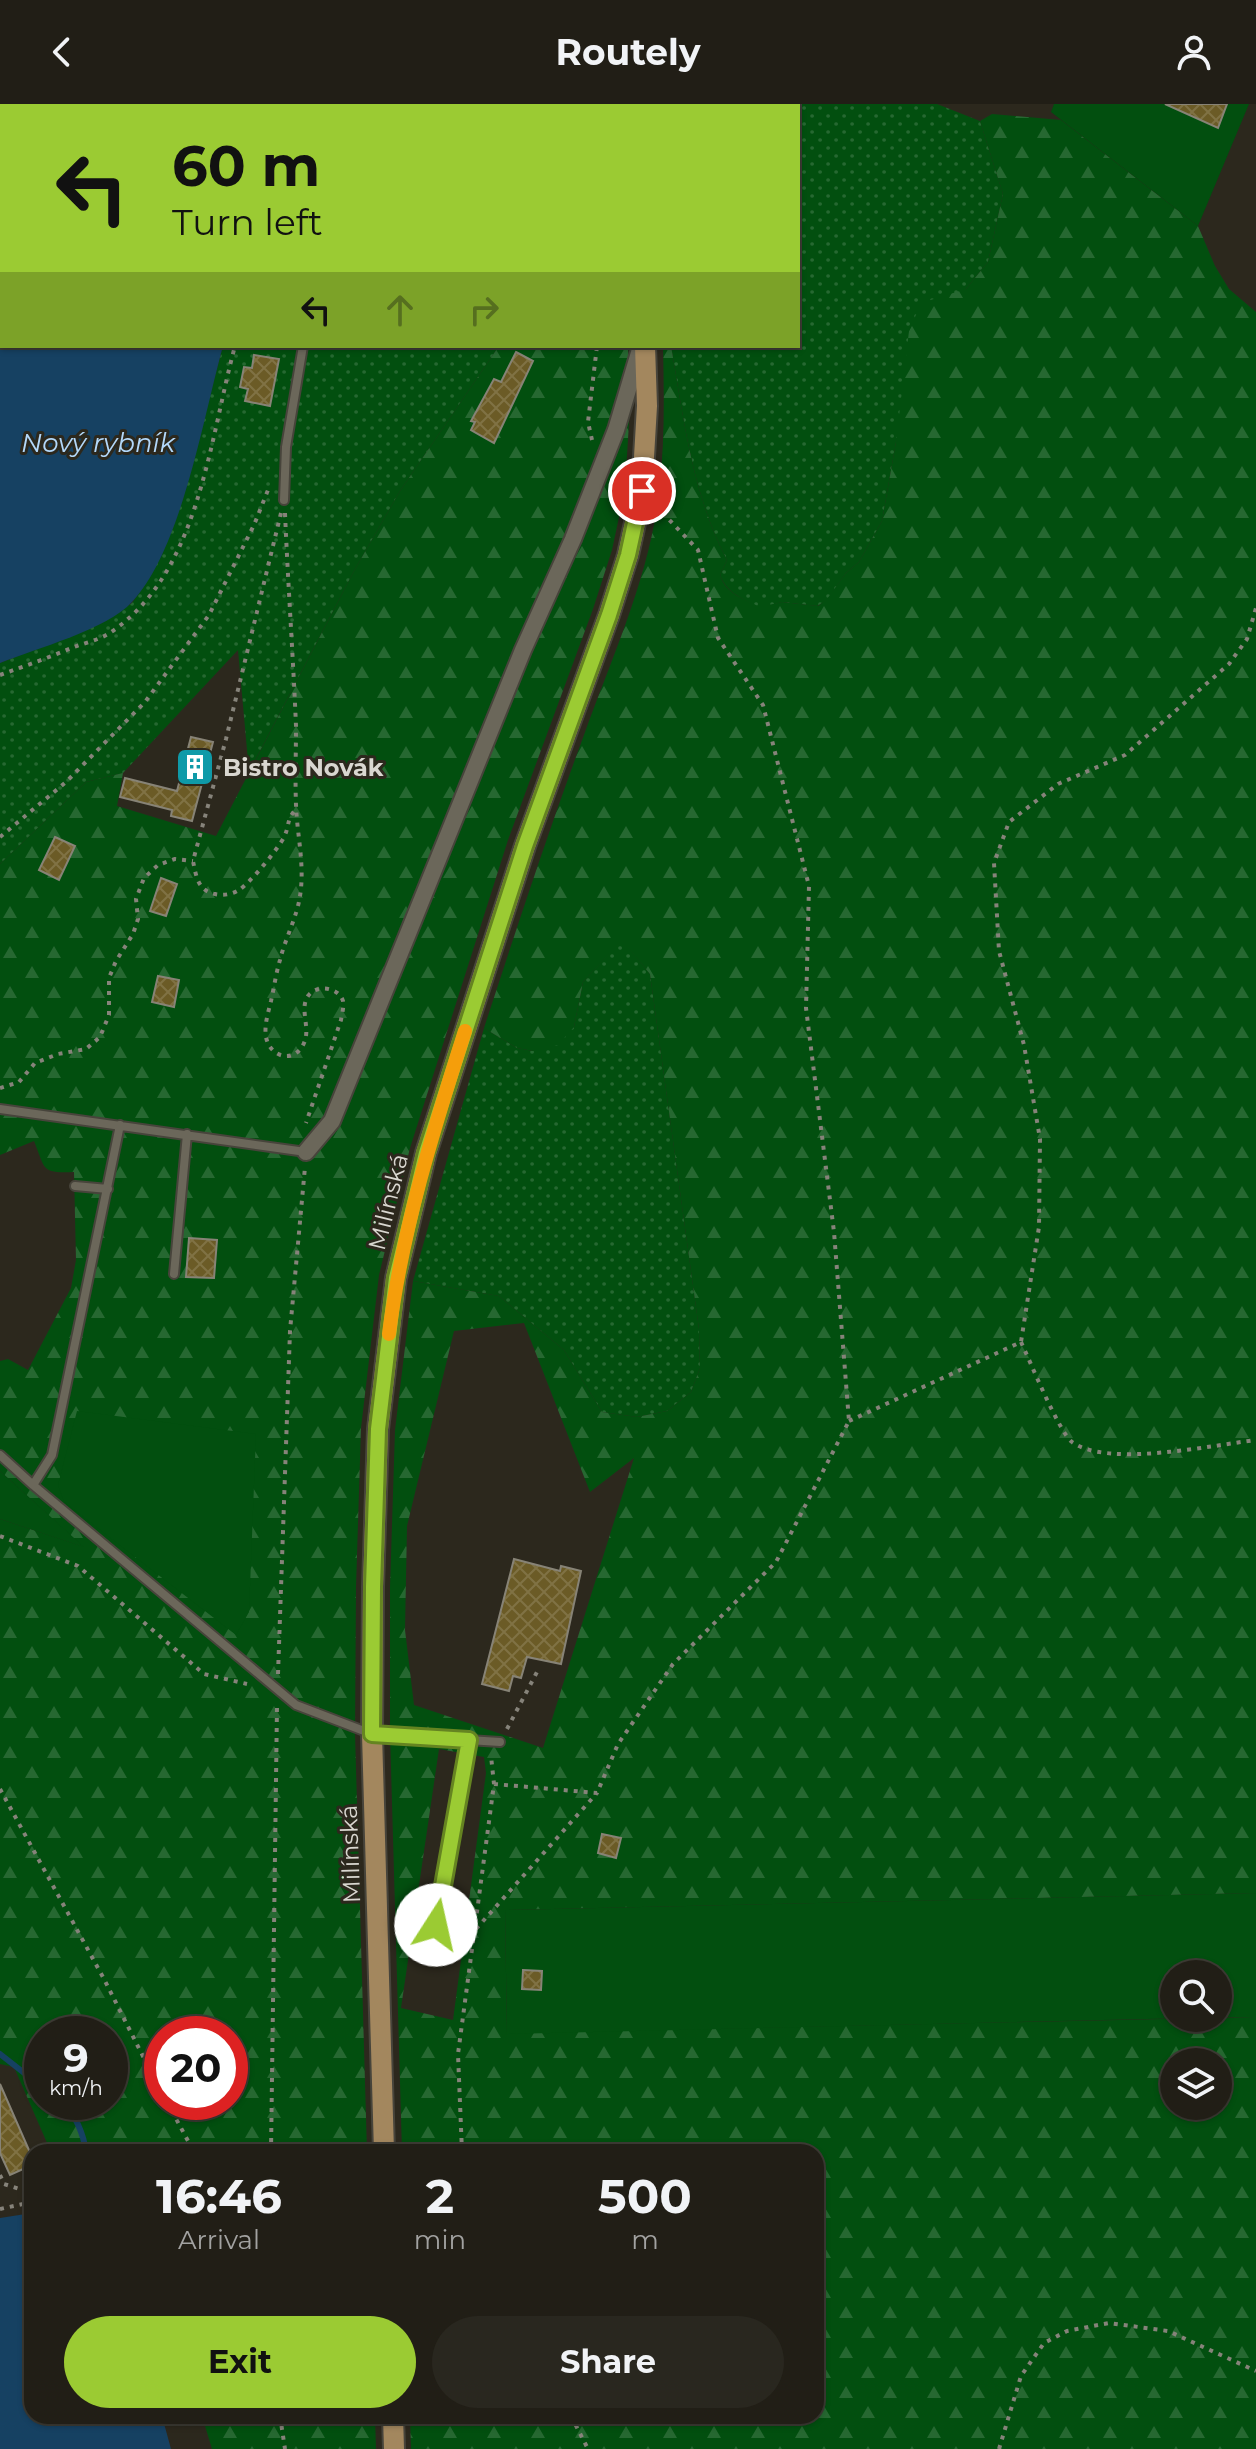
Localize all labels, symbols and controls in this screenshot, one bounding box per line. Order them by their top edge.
icon: back [40,30,84,74]
text: Routely [556,30,700,74]
icon: person [1172,30,1216,74]
text: 60 m [172,132,320,200]
icon: left [40,136,144,240]
text: Turn left [172,200,323,244]
icon: left [294,288,338,332]
icon: ahead [378,288,422,332]
icon: right [462,288,506,332]
water label: Nový rybník [21,427,177,459]
pin [608,457,676,525]
icon: arrive [620,469,664,513]
building icon: Bistro Novák [174,746,216,788]
place label: Bistro Novák [223,753,384,782]
street label: Milínská [362,1151,414,1253]
street label: Milínská [334,1804,366,1904]
position arrow [394,1883,478,1967]
map controls [1160,1960,1232,2120]
button: search [1160,1960,1232,2032]
speed limit sign: 20 [144,2016,248,2120]
text: 9 [63,2033,89,2082]
button: layers [1160,2048,1232,2120]
text: km/h [49,2076,103,2100]
text: 16:46 [156,2167,282,2225]
text: 2 [426,2167,454,2225]
text: 500 [598,2167,692,2225]
text: Arrival [178,2224,260,2256]
text: min [414,2224,466,2256]
text: m [631,2224,659,2256]
button: Exit [64,2316,416,2408]
button: Share [432,2316,784,2408]

